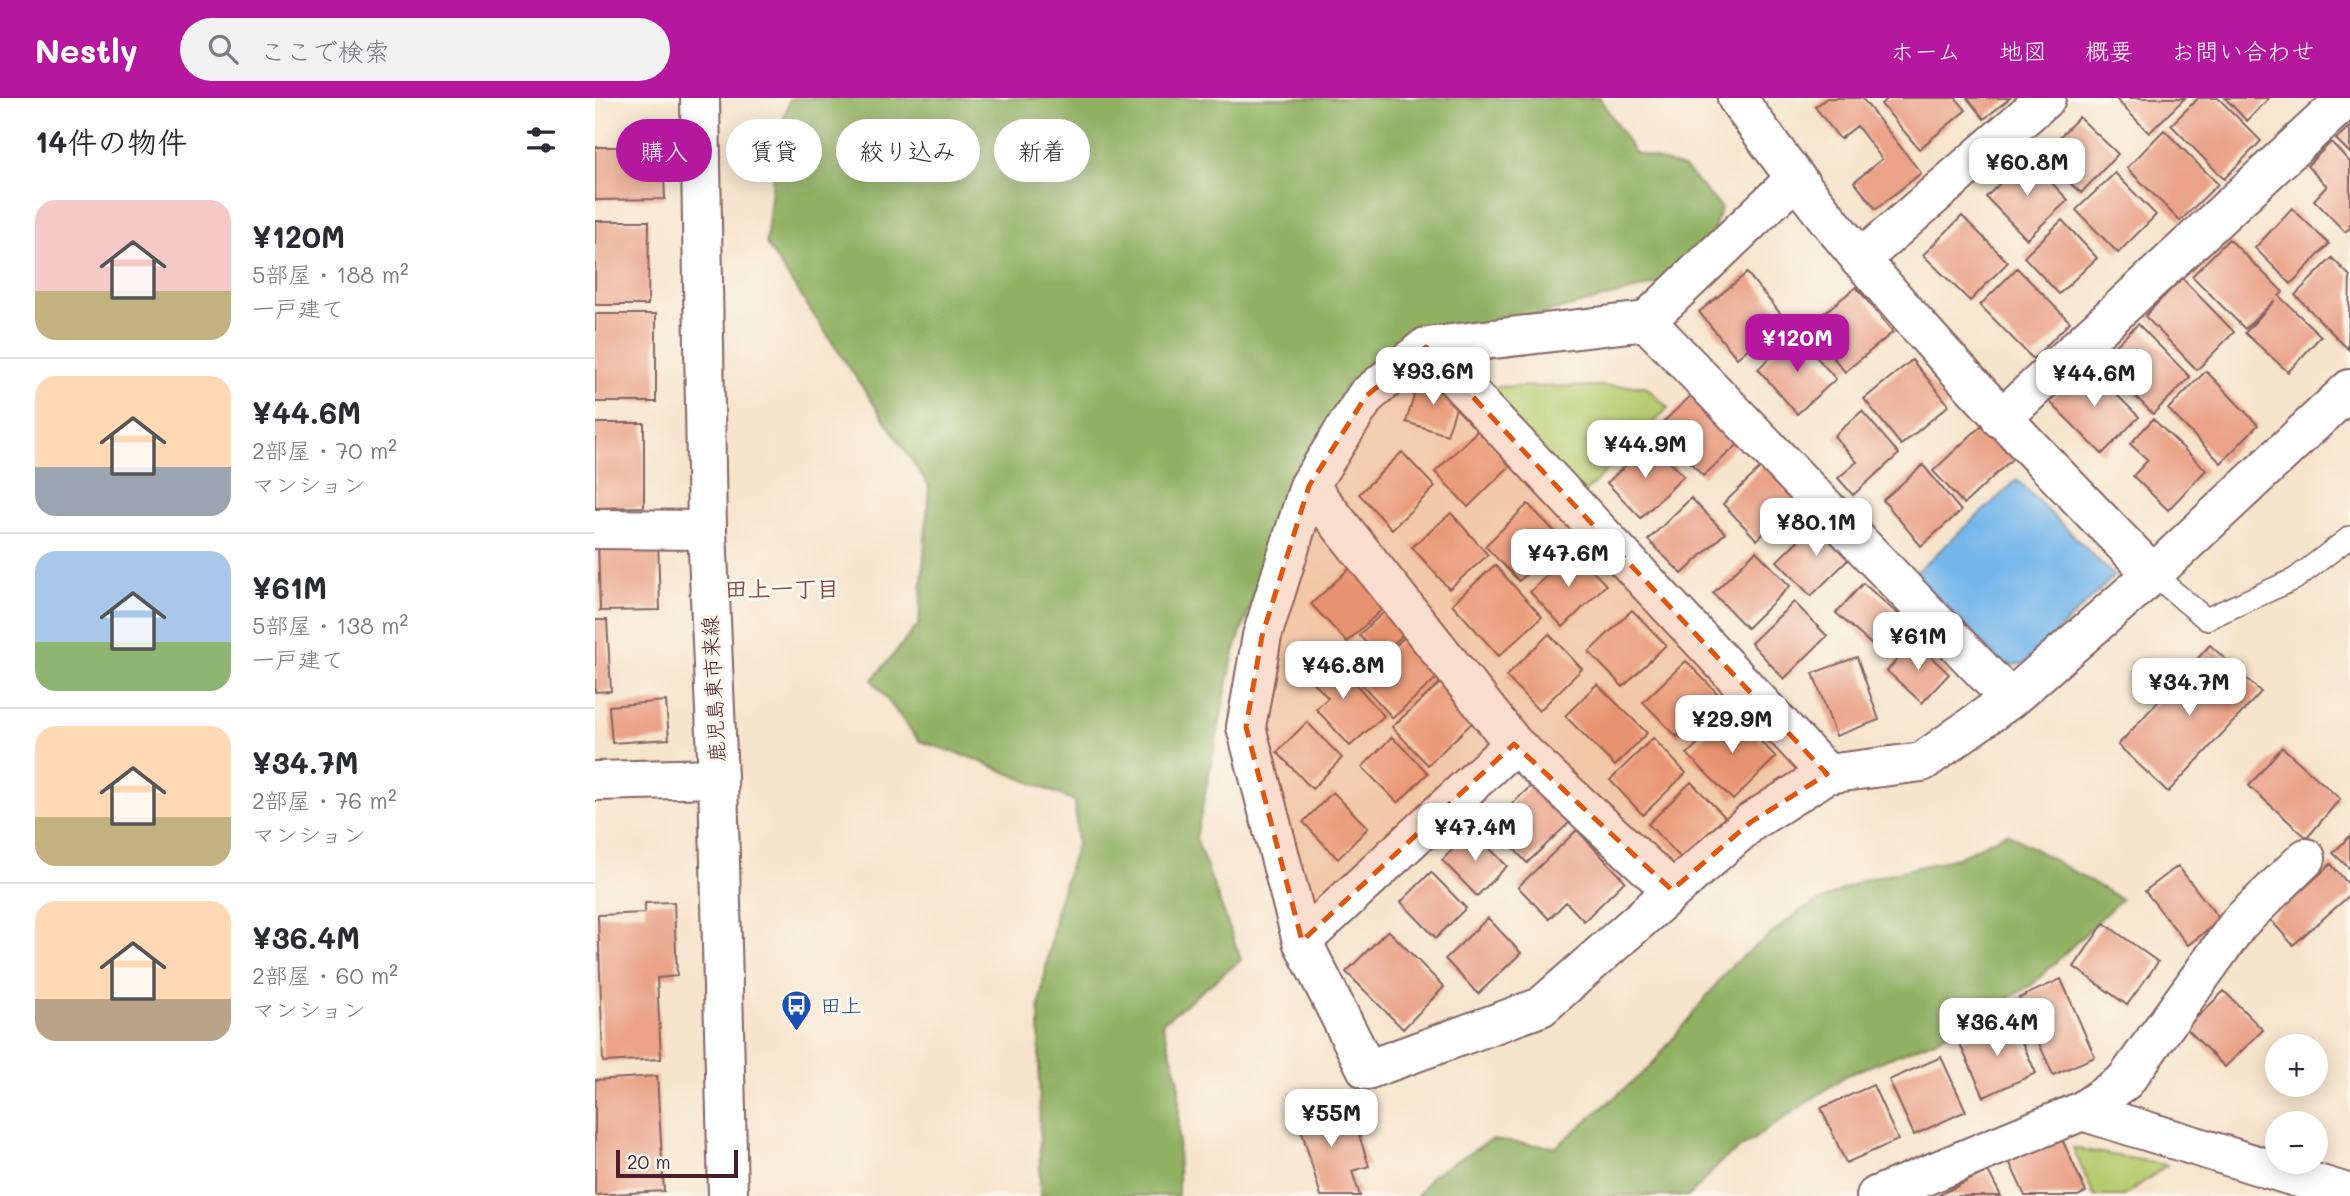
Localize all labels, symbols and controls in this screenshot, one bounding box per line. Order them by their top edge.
search box [180,18,670,81]
text: Nestly [35,28,138,71]
icon: search [204,30,242,68]
text: ここで検索 [260,34,390,68]
text: ホーム [1890,35,1961,66]
text: 地図 [1999,35,2047,66]
text: 概要 [2085,35,2133,66]
text: お問い合わせ [2171,35,2315,66]
chip: 購入 [616,119,712,182]
chip: 賃貸 [726,119,822,182]
chip: 絞り込み [836,119,980,182]
chip: 新着 [994,119,1090,182]
text: 14件の物件 [35,121,187,161]
icon: filters [522,121,560,159]
pin: ¥60.8M [1970,139,2084,198]
text: ¥60.8M [1985,146,2069,176]
text: ¥120M [252,216,345,256]
icon: home [91,228,175,312]
text: 5部屋 · 188 m² [252,259,409,289]
text: 一戸建て [252,293,344,323]
pin: ¥120M [1748,314,1846,374]
text: ¥120M [1761,322,1833,352]
pin: ¥93.6M [1376,348,1490,407]
pin: ¥44.6M [2037,350,2151,409]
text: ¥93.6M [1392,355,1474,385]
text: ¥44.6M [2052,357,2136,387]
text: ¥44.6M [252,392,361,432]
icon: home [91,404,175,488]
pin: ¥44.9M [1588,420,1702,480]
text: ¥44.9M [1603,428,1687,458]
text: 2部屋 · 70 m² [252,435,397,465]
text: マンション [252,469,366,499]
pin: ¥80.1M [1759,498,1873,558]
text: ¥80.1M [1776,506,1856,536]
pin: ¥47.6M [1511,530,1625,589]
text: ¥47.6M [1527,537,1609,567]
text: ¥61M [252,567,327,607]
district label: 田上一丁目 [725,573,840,603]
icon: home [91,579,175,663]
text: 5部屋 · 138 m² [252,610,408,640]
pin: ¥61M [1877,612,1959,672]
street label: 鹿児島東市来線 [695,615,730,763]
text: ¥61M [1889,620,1947,650]
pin: ¥46.8M [1286,642,1400,701]
text: 一戸建て [252,644,344,674]
text: ¥46.8M [1301,649,1385,679]
pin: ¥34.7M [2132,658,2246,718]
text: ¥34.7M [2148,666,2230,696]
pin: ¥29.9M [1675,696,1789,755]
text: ¥29.9M [1691,703,1773,733]
text: ¥34.7M [252,742,359,782]
icon: home [91,754,175,838]
text: 2部屋 · 76 m² [252,785,397,815]
pin: ¥47.4M [1418,804,1532,863]
text: ¥47.4M [1434,811,1516,841]
text: マンション [252,819,366,849]
text: ¥36.4M [252,917,360,957]
icon: home [91,929,175,1013]
text: 2部屋 · 60 m² [252,960,398,990]
bus stop icon: 田上 [780,989,814,1033]
place label: 田上 [820,991,862,1018]
text: マンション [252,994,366,1024]
pin: ¥36.4M [1940,998,2054,1058]
text: ¥36.4M [1955,1006,2039,1036]
map controls [2265,1034,2328,1174]
button: + [2265,1034,2328,1097]
pin: ¥55M [1290,1090,1372,1149]
text: ¥55M [1301,1097,1361,1127]
button: − [2265,1111,2328,1174]
scale bar [616,1147,739,1179]
text: 20 m [627,1149,671,1174]

